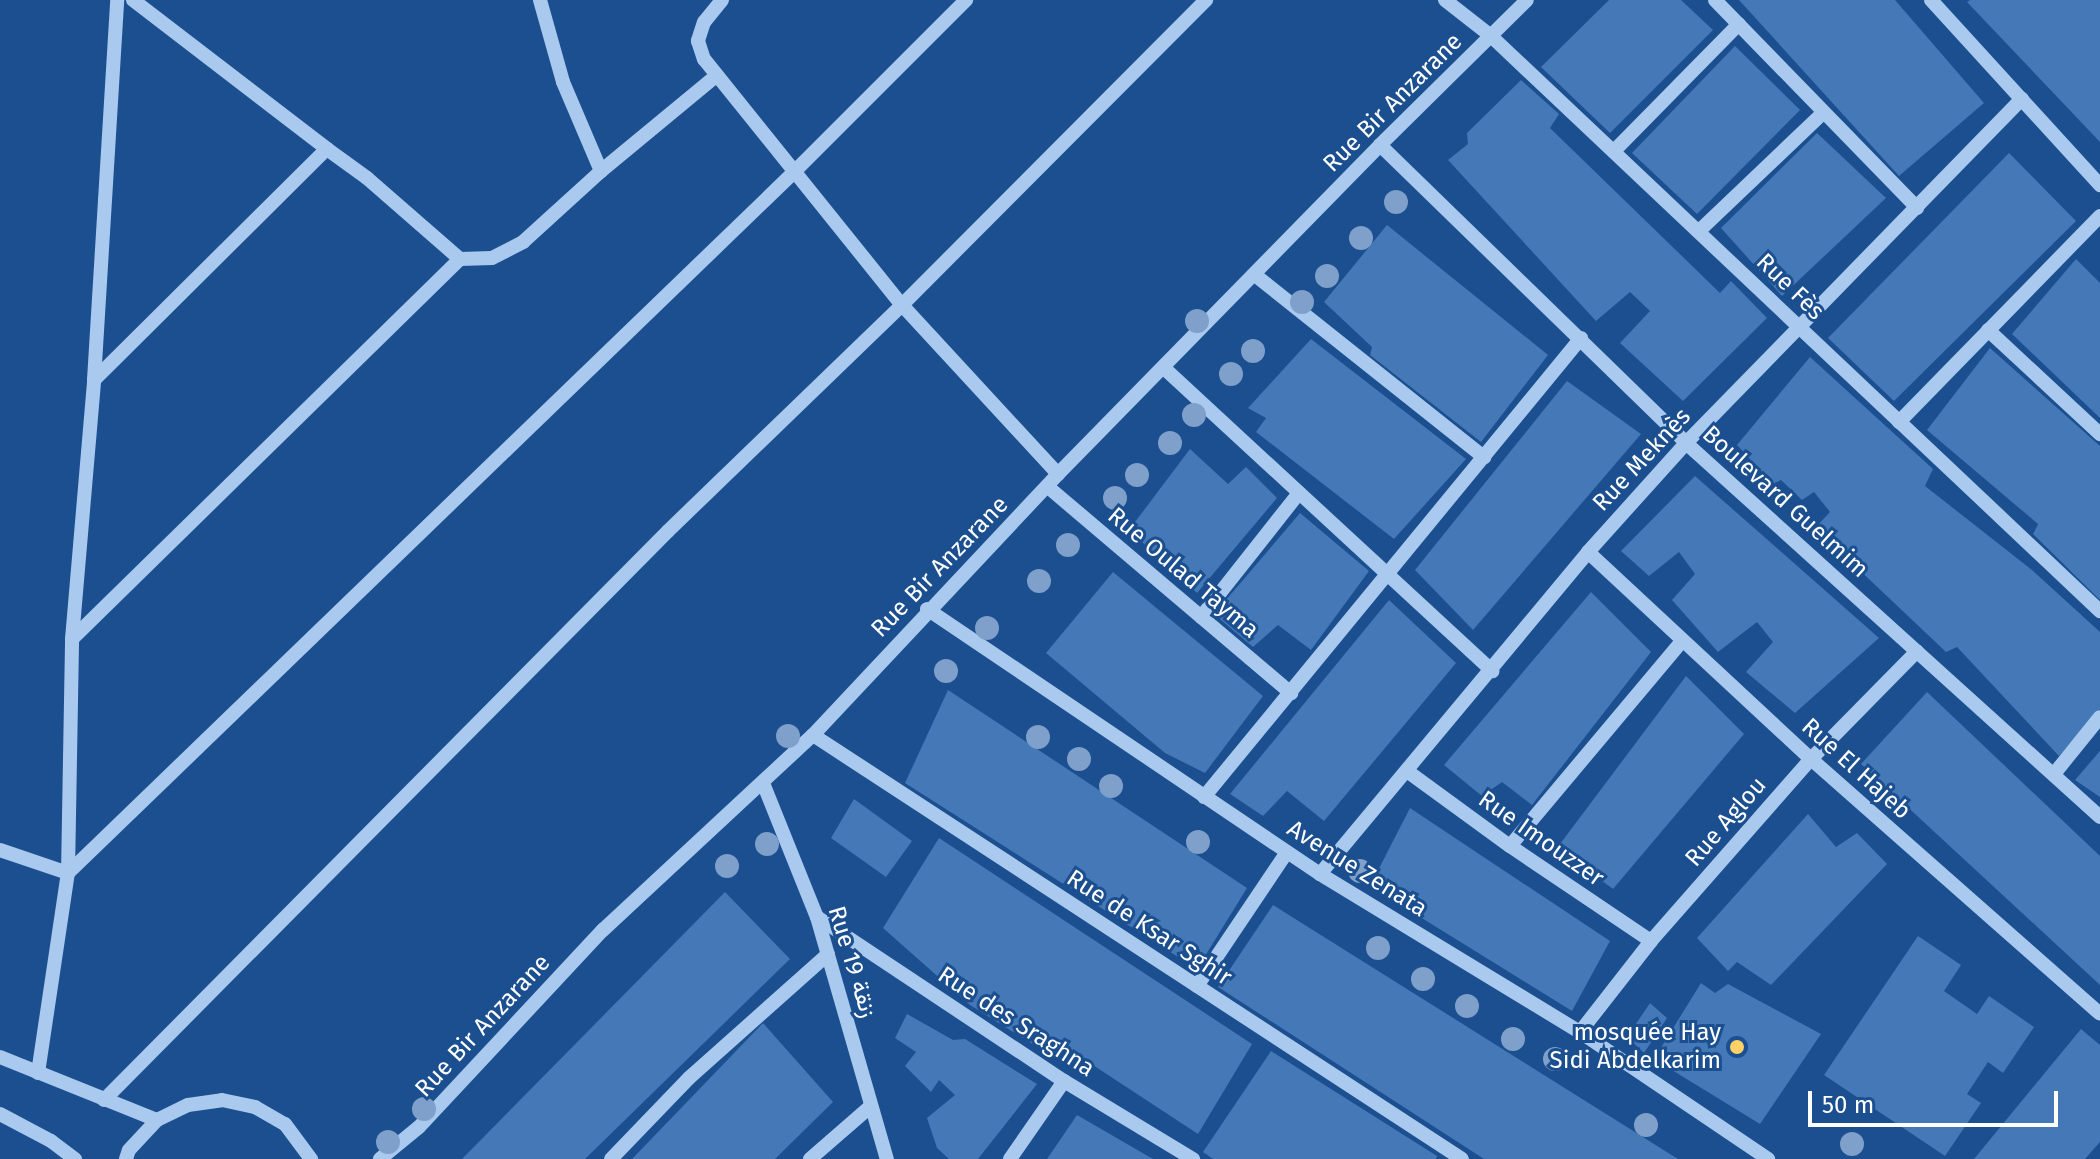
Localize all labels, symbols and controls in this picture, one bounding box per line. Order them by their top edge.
street label: Rue Bir Anzarane [1318,28,1468,178]
street label: Rue Fès [1750,248,1830,326]
street label: Rue Meknès [1587,403,1697,517]
street label: Boulevard Guelmim [1696,420,1874,584]
street label: Rue Bir Anzarane [866,491,1014,643]
street label: Rue Oulad Tayma [1102,501,1264,645]
street label: Rue El Hajeb [1795,712,1917,826]
street label: Rue Aglou [1679,771,1773,873]
street label: Rue Imouzzer [1473,785,1609,893]
street label: Avenue Zenata [1282,814,1432,924]
street label: Rue de Ksar Sghir [1061,864,1237,992]
street label: Rue 19 زنقة [821,903,883,1021]
street label: Rue Bir Anzarane [410,949,556,1103]
street label: Rue des Sraghna [932,961,1100,1083]
place label: mosquée Hay Sidi Abdelkarim [1550,1019,1721,1075]
marker: mosquée Hay Sidi Abdelkarim [1728,1038,1746,1056]
scale bar [1812,1075,2062,1125]
text: 50 m [1822,1091,1874,1119]

